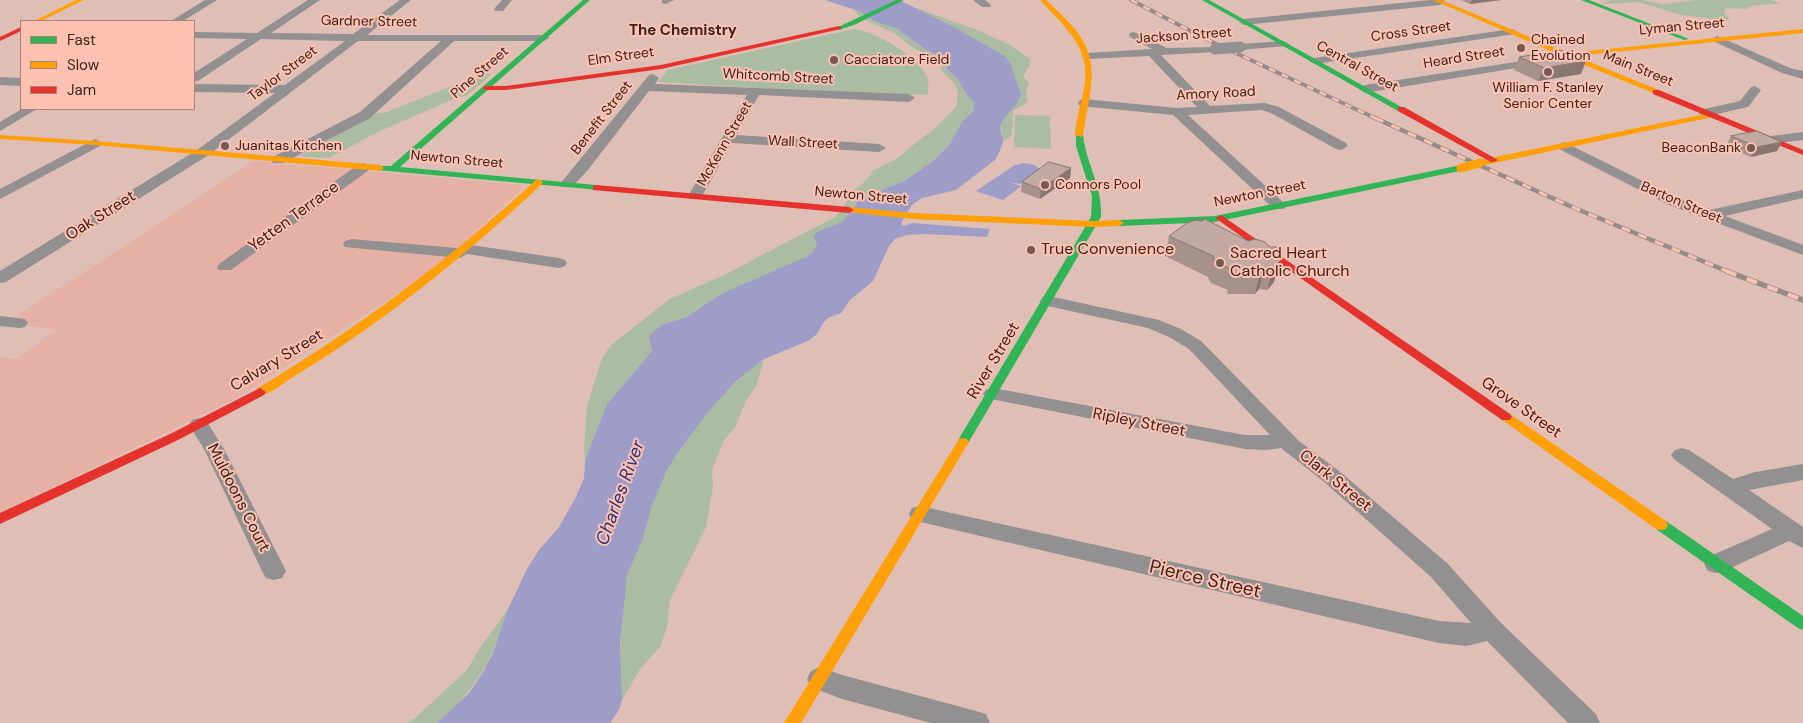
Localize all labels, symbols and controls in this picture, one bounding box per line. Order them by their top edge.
street label: Gardner Street [321,13,417,31]
street label: Lyman Street [1639,15,1725,39]
street label: Cross Street [1370,18,1452,46]
legend [20,20,195,110]
district label: The Chemistry [629,22,737,40]
street label: Jackson Street [1136,24,1232,48]
text: Fast [67,30,96,50]
place label: Chained Evolution [1531,32,1591,64]
street label: Central Street [1313,38,1401,96]
marker: Chained Evolution [1515,42,1527,54]
street label: Taylor Street [245,43,321,105]
street label: Pine Street [448,43,512,103]
street label: Heard Street [1422,43,1506,73]
street label: Elm Street [587,44,655,70]
street label: Main Street [1600,47,1676,91]
place label: Cacciatore Field [844,52,949,68]
marker: Cacciatore Field [828,54,840,66]
text: Slow [67,55,99,75]
street label: Whitcomb Street [722,66,834,88]
marker: William F. Stanley Senior Center [1542,66,1554,78]
street label: Benefit Street [568,78,636,158]
text: Jam [67,80,96,100]
place label: William F. Stanley Senior Center [1492,80,1604,112]
street label: Amory Road [1176,84,1256,104]
street label: McKenn Street [694,99,756,189]
street label: Wall Street [768,133,838,153]
place label: Juanitas Kitchen [235,138,342,154]
marker: Juanitas Kitchen [219,140,231,152]
place label: BeaconBank [1661,140,1741,156]
marker: BeaconBank [1745,142,1757,154]
street label: Newton Street [410,148,504,172]
place label: Connors Pool [1055,177,1141,193]
street label: Newton Street [1213,177,1307,211]
street label: Yetten Terrace [245,178,343,256]
street label: Barton Street [1638,178,1724,228]
marker: Connors Pool [1039,179,1051,191]
street label: Newton Street [814,184,908,208]
street label: Oak Street [63,187,139,245]
place label: True Convenience [1041,240,1174,260]
marker: True Convenience [1025,244,1037,256]
place label: Sacred Heart Catholic Church [1230,244,1350,282]
marker: Sacred Heart Catholic Church [1214,257,1226,269]
street label: River Street [964,319,1024,403]
street label: Calvary Street [227,326,327,396]
street label: Grove Street [1477,373,1565,443]
street label: Ripley Street [1091,405,1187,441]
water label: Charles River [592,438,650,548]
street label: Muldoons Court [202,441,274,555]
street label: Clark Street [1295,446,1375,516]
street label: Pierce Street [1147,556,1263,604]

